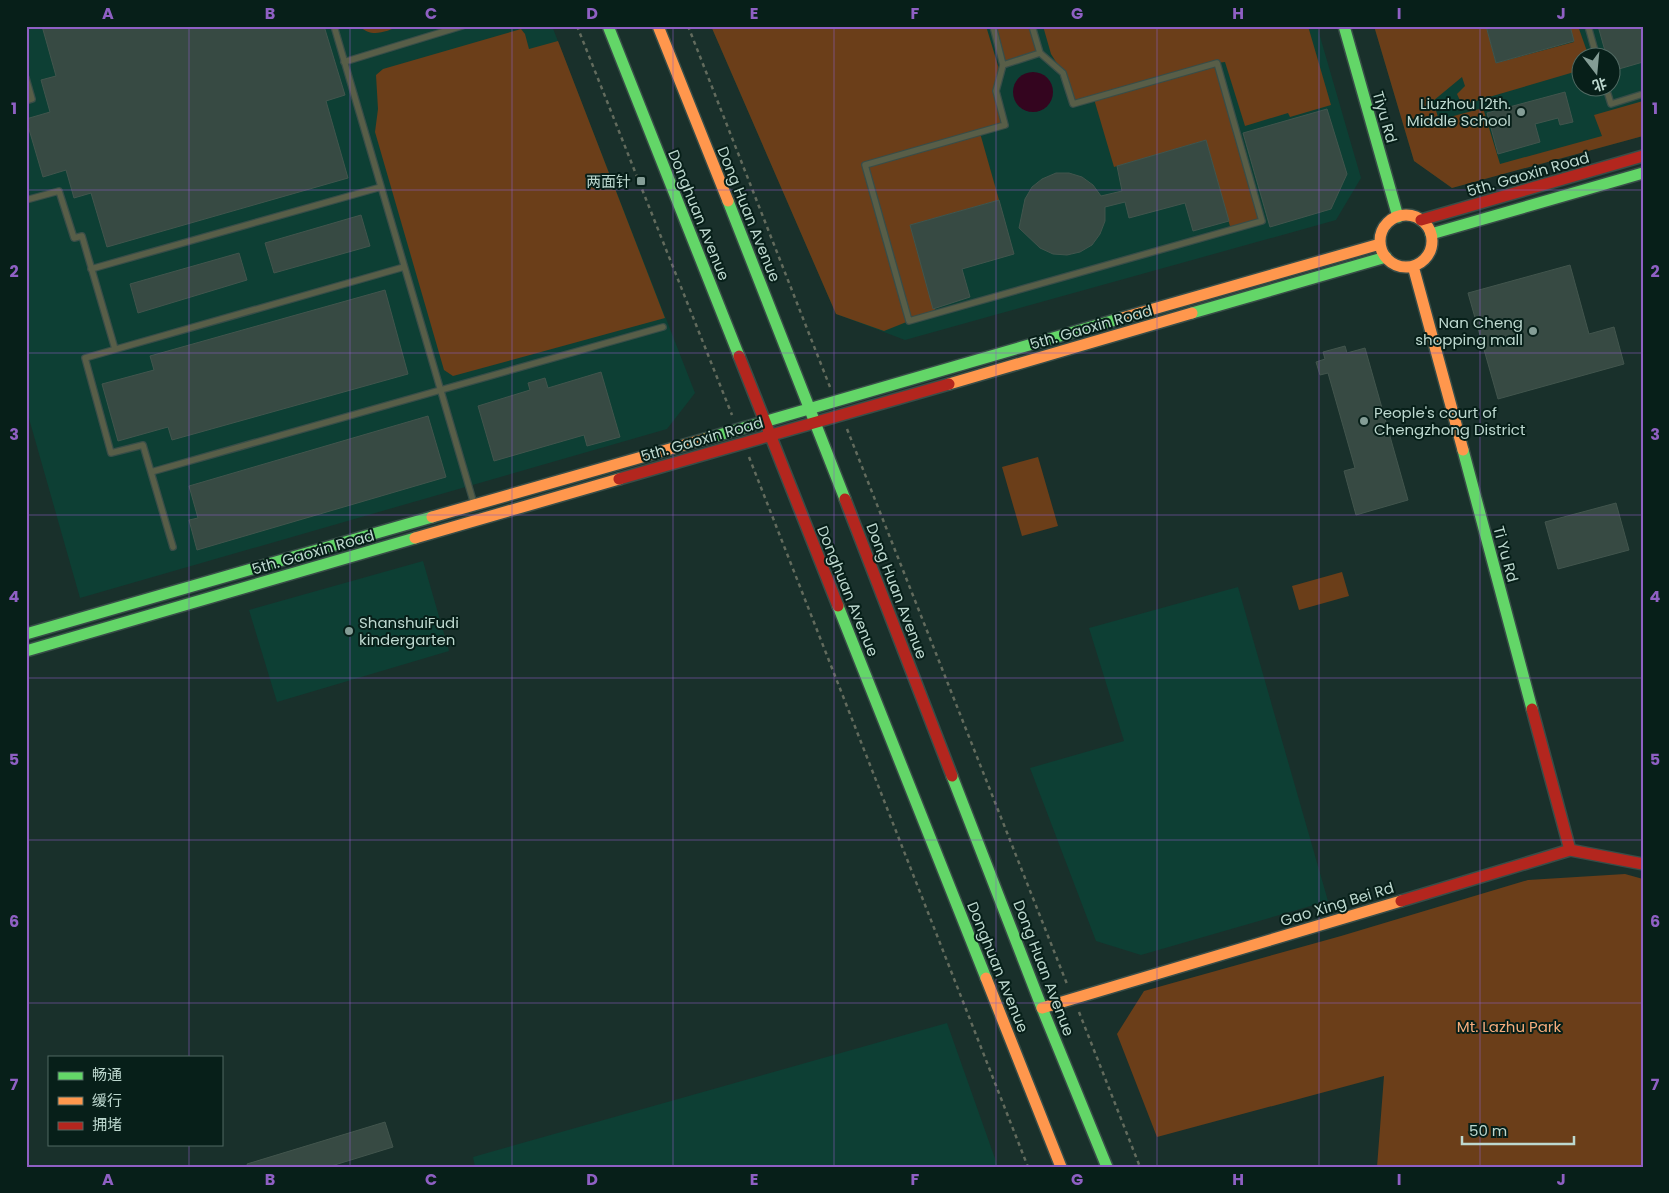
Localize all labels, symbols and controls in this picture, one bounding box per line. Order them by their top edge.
text: A [102,2,114,25]
text: B [265,2,275,25]
text: C [425,2,437,25]
text: D [586,2,598,25]
text: E [750,2,758,25]
text: F [911,2,920,25]
text: G [1071,2,1083,25]
text: H [1232,2,1244,25]
text: I [1397,2,1401,25]
text: J [1556,2,1566,25]
north arrow [1572,48,1622,98]
text: 北 [1590,73,1609,96]
street label: Tiyu Rd [1368,89,1402,145]
place label: Liuzhou 12th. Middle School [1407,93,1511,131]
text: 1 [11,97,17,120]
text: 1 [1652,97,1658,120]
marker: Liuzhou 12th. Middle School [1515,106,1527,118]
street label: Dong Huan Avenue [712,143,786,285]
street label: 5th. Gaoxin Road [1464,146,1592,202]
street label: Donghuan Avenue [663,147,735,283]
place label: 两面针 [586,171,631,192]
marker: 两面针 [635,175,647,187]
text: 2 [9,260,19,283]
text: 2 [1650,260,1660,283]
street label: 5th. Gaoxin Road [1027,299,1155,355]
place label: Nan Cheng shopping mall [1415,312,1523,350]
marker: Nan Cheng shopping mall [1527,325,1539,337]
place label: People's court of Chengzhong District [1374,402,1525,440]
street label: 5th. Gaoxin Road [638,411,766,467]
marker: People's court of Chengzhong District [1358,415,1370,427]
text: 3 [9,423,19,446]
text: 3 [1650,423,1660,446]
street label: Dong Huan Avenue [861,520,933,662]
street label: Donghuan Avenue [812,523,884,659]
street label: 5th. Gaoxin Road [249,524,377,580]
street label: Ti Yu Rd [1488,524,1524,584]
text: 4 [9,585,20,608]
text: 4 [1650,585,1661,608]
place label: ShanshuiFudi kindergarten [359,612,459,650]
marker: ShanshuiFudi kindergarten [343,625,355,637]
text: 5 [9,748,19,771]
text: 5 [1650,748,1660,771]
street label: Gao Xing Bei Rd [1278,877,1396,931]
street label: Dong Huan Avenue [1008,897,1080,1039]
street label: Donghuan Avenue [962,899,1034,1035]
text: 6 [9,910,19,933]
text: 6 [1650,910,1660,933]
park label: Mt. Lazhu Park [1457,1016,1561,1037]
legend [48,1056,222,1146]
text: 畅通 [92,1064,122,1085]
text: 7 [10,1073,19,1096]
text: 7 [1651,1073,1660,1096]
text: 缓行 [92,1090,122,1111]
scale bar [1462,1113,1574,1145]
text: 拥堵 [92,1114,122,1135]
text: 50 m [1469,1120,1507,1141]
text: A [102,1168,114,1191]
text: B [265,1168,275,1191]
text: C [425,1168,437,1191]
text: D [586,1168,598,1191]
text: E [750,1168,758,1191]
text: F [911,1168,920,1191]
text: G [1071,1168,1083,1191]
text: H [1232,1168,1244,1191]
text: I [1397,1168,1401,1191]
text: J [1556,1168,1566,1191]

